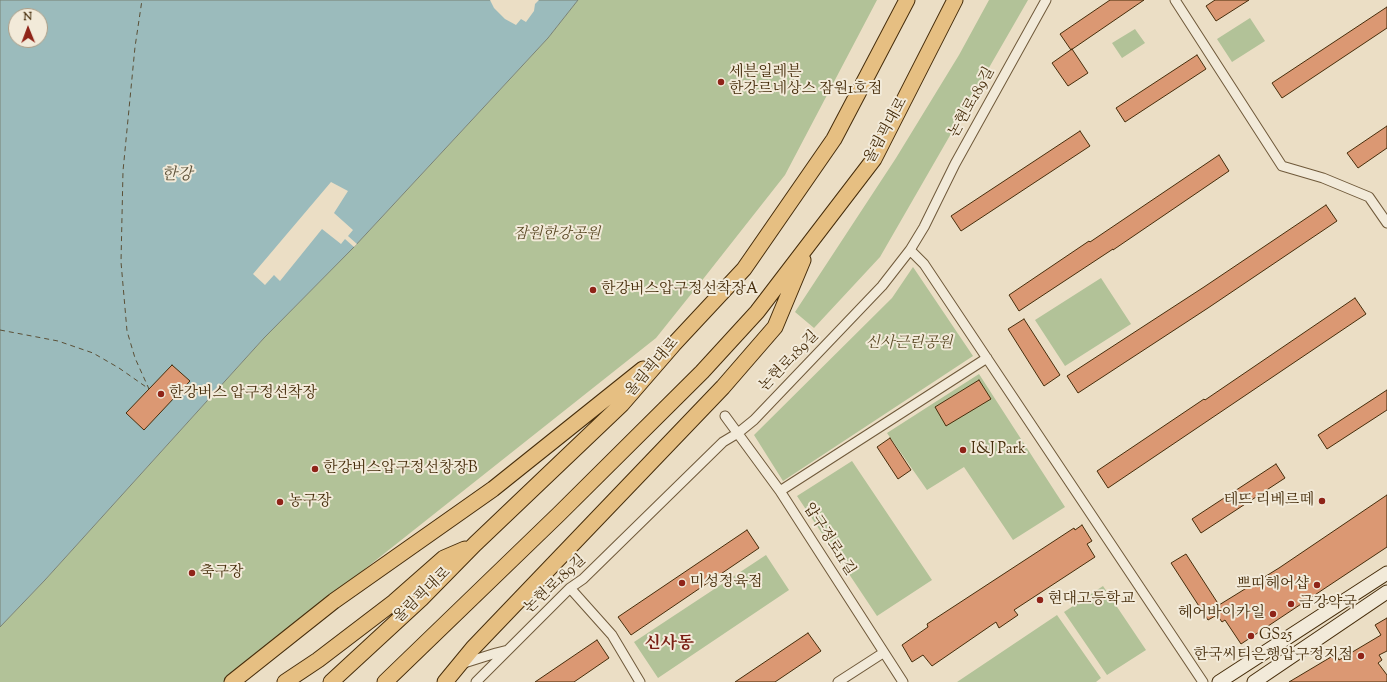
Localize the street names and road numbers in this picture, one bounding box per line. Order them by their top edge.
street label: 논현로189길 [946,65,1000,141]
street label: 올림픽대로 [862,95,912,167]
street label: 논현로189길 [756,328,824,396]
street label: 올림픽대로 [622,335,684,401]
street label: 압구정로11길 [798,500,858,580]
street label: 논현로189길 [521,552,591,618]
street label: 올림픽대로 [391,564,455,628]

